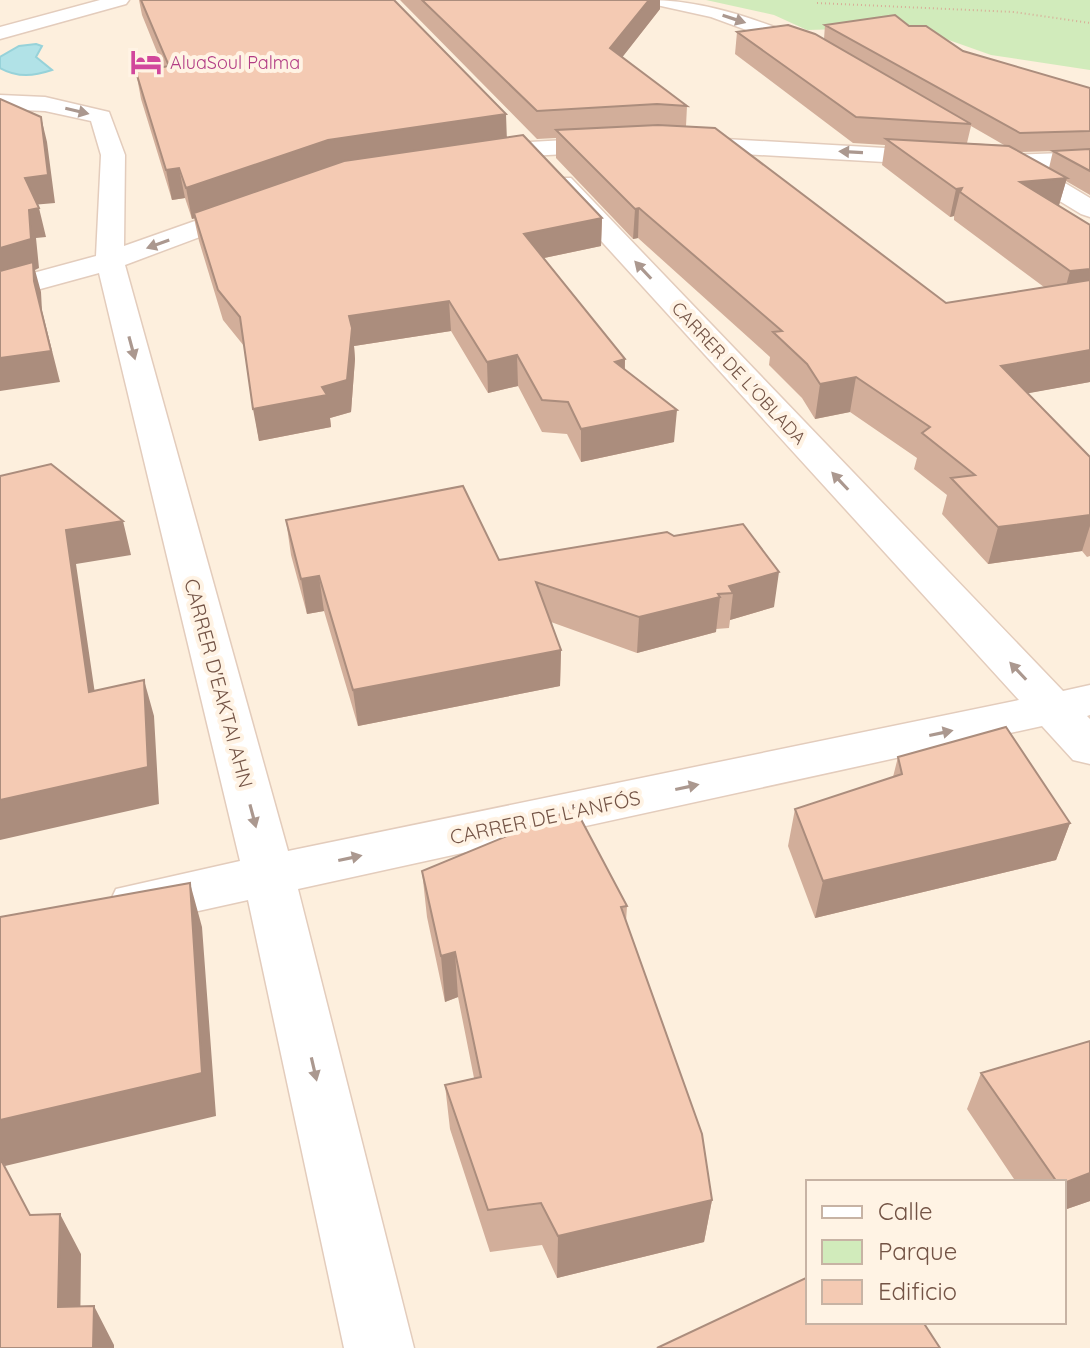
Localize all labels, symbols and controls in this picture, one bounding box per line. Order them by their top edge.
one-way arrow [722,13,746,26]
hotel icon: AluaSoul Palma [129,45,163,79]
place label: AluaSoul Palma [170,51,300,74]
one-way arrow [65,106,90,118]
one-way arrow [838,146,863,159]
one-way arrow [145,238,169,250]
one-way arrow [635,261,653,280]
street label: CARRER DE L'OBLADA [667,297,811,450]
one-way arrow [126,335,138,360]
one-way arrow [831,471,849,490]
street label: CARRER D'EAKTAI AHN [179,576,259,790]
one-way arrow [1009,661,1027,680]
one-way arrow [929,726,954,739]
one-way arrow [674,780,699,793]
street label: CARRER DE L'ANFÓS [447,785,643,849]
one-way arrow [248,804,260,829]
one-way arrow [338,851,363,864]
one-way arrow [308,1057,321,1082]
legend [806,1180,1066,1324]
text: Calle [878,1196,933,1226]
text: Parque [878,1236,957,1266]
text: Edificio [878,1276,957,1306]

